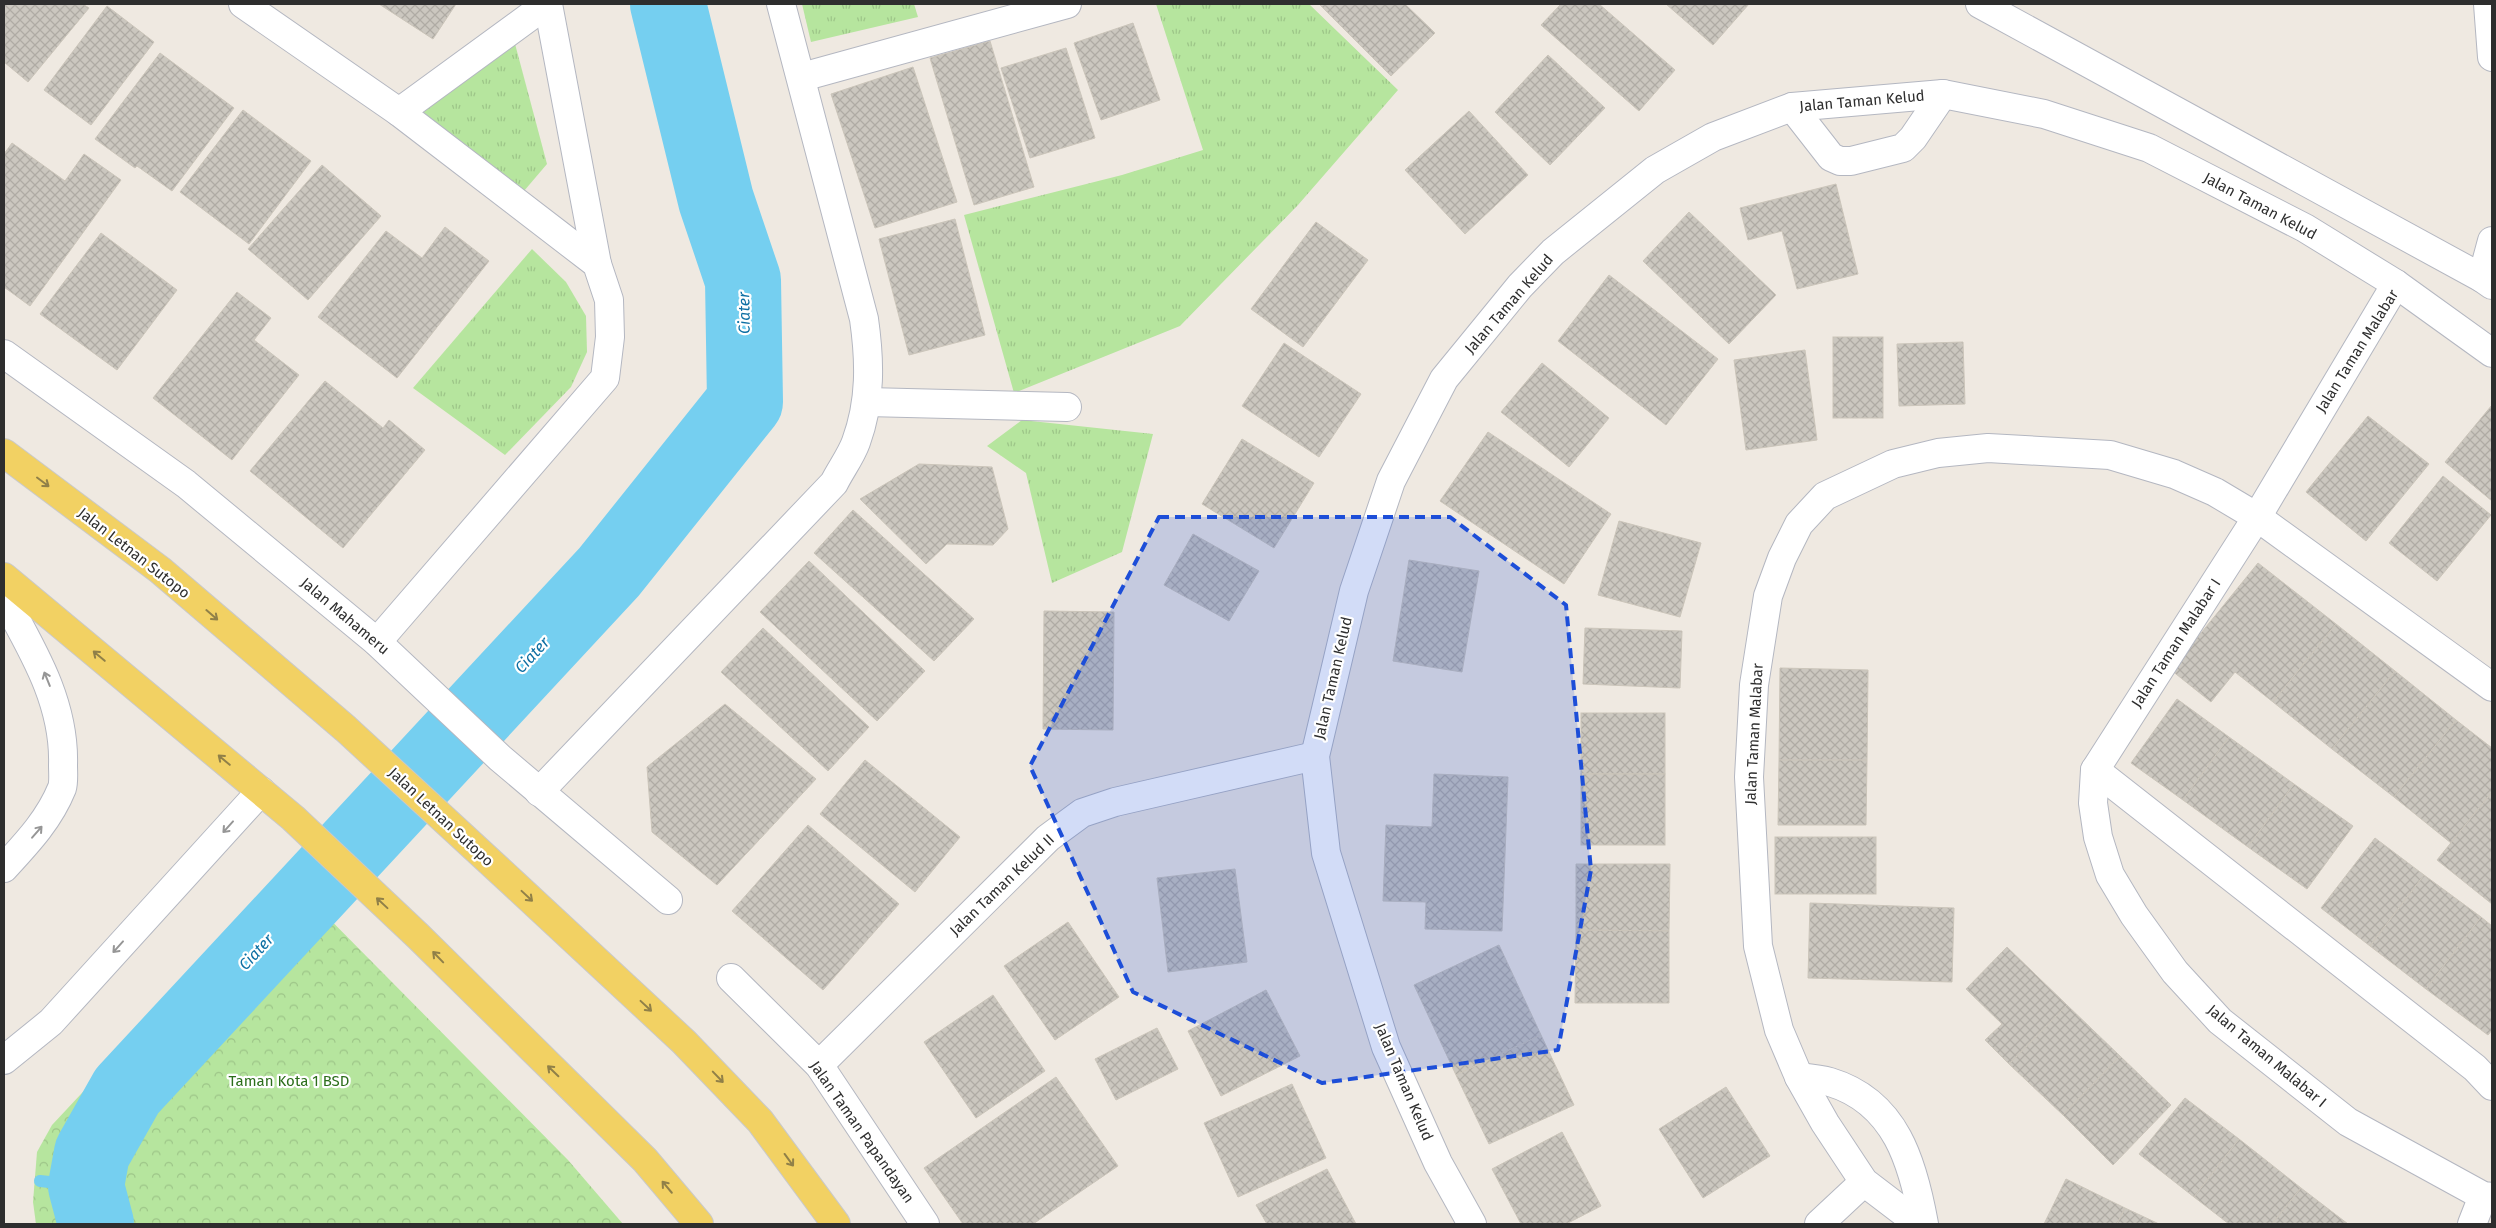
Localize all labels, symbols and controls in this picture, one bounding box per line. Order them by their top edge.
street label: Jalan Taman Kelud [1799,87,1925,115]
street label: Jalan Taman Kelud [2200,169,2320,243]
street label: Jalan Taman Kelud [1461,251,1557,357]
street label: Jalan Taman Malabar [2312,286,2402,416]
water label: Ciater [734,291,754,334]
one-way arrow [36,477,49,488]
street label: Jalan Letnan Sutopo [75,504,193,602]
street label: Jalan Mahameru [297,574,393,658]
street label: Jalan Taman Malabar I [2128,575,2224,711]
one-way arrow [205,609,218,620]
street label: Jalan Taman Kelud [1310,615,1356,741]
water label: Ciater [511,632,554,677]
one-way arrow [92,650,105,662]
street label: Jalan Taman Malabar [1741,663,1767,805]
one-way arrow [42,672,51,687]
one-way arrow [217,754,230,766]
street label: Jalan Letnan Sutopo [385,764,497,870]
one-way arrow [222,821,234,834]
one-way arrow [31,826,42,839]
street label: Jalan Taman Kelud II [946,830,1058,940]
one-way arrow [521,890,534,902]
one-way arrow [376,897,388,909]
water label: Ciater [235,929,278,974]
one-way arrow [112,940,124,953]
one-way arrow [432,951,444,964]
one-way arrow [640,1000,653,1012]
street label: Jalan Taman Malabar I [2204,1001,2330,1111]
street label: Jalan Taman Kelud [1371,1021,1437,1143]
street label: Jalan Taman Papandayan [806,1057,918,1207]
one-way arrow [547,1065,560,1077]
one-way arrow [712,1071,724,1083]
park label: Taman Kota 1 BSD [229,1072,349,1090]
one-way arrow [784,1153,794,1167]
one-way arrow [662,1181,673,1194]

